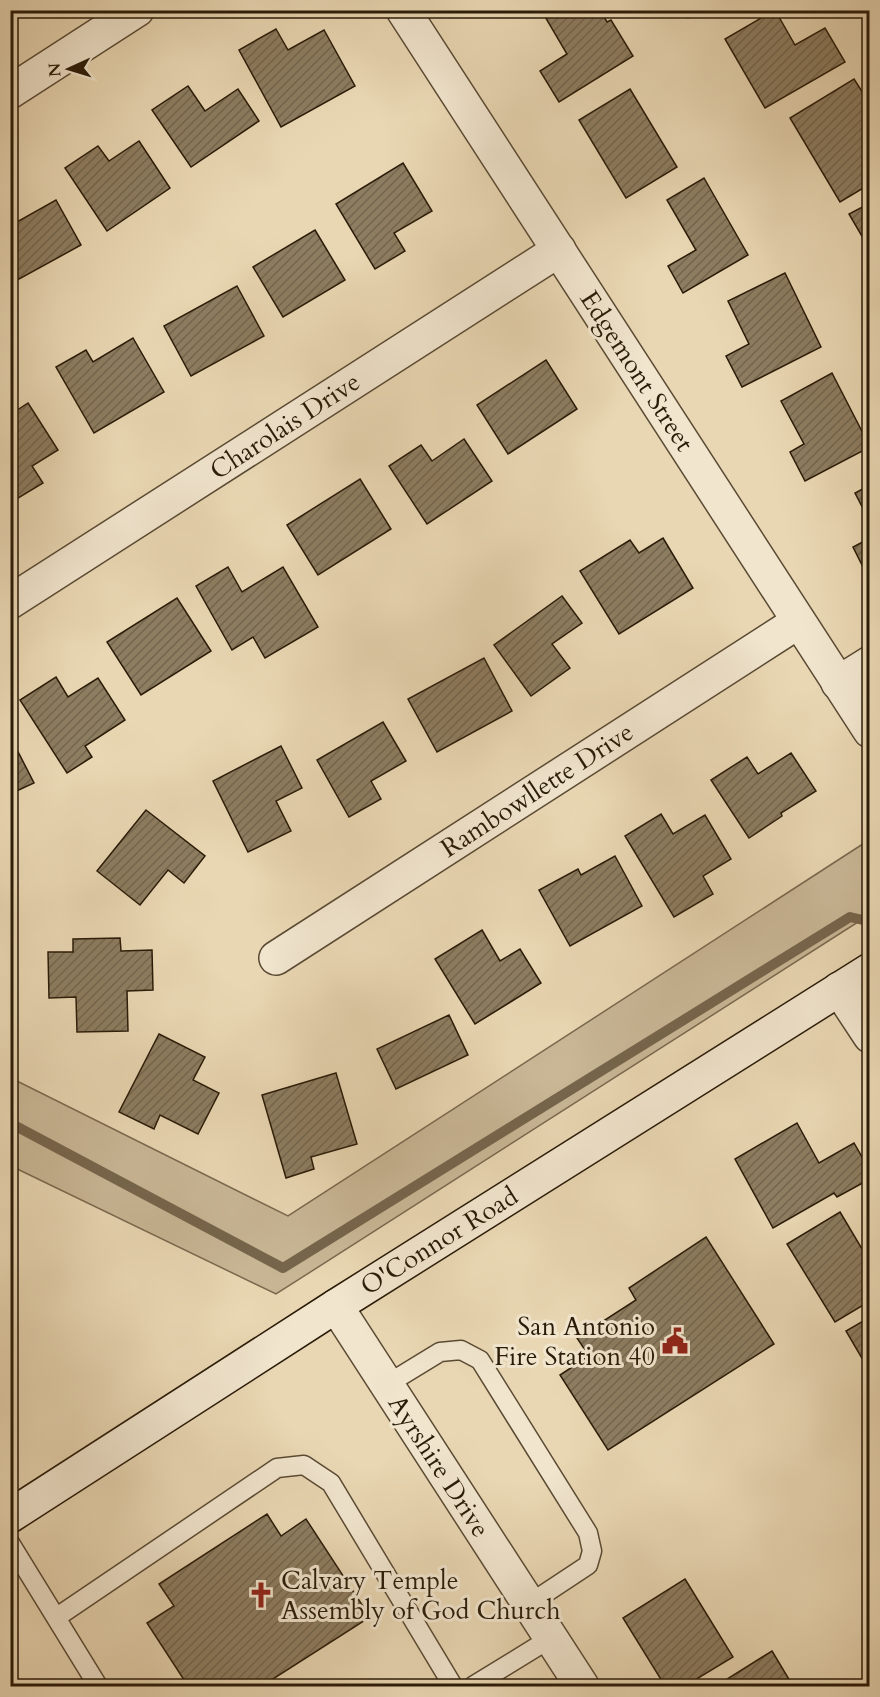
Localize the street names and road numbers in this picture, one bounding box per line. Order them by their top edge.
street label: Edgemont Street [572,284,702,458]
street label: Charolais Drive [203,364,367,488]
street label: Rambowllette Drive [434,715,640,865]
street label: O'Connor Road [354,1179,525,1303]
street label: Ayrshire Drive [380,1388,498,1544]

